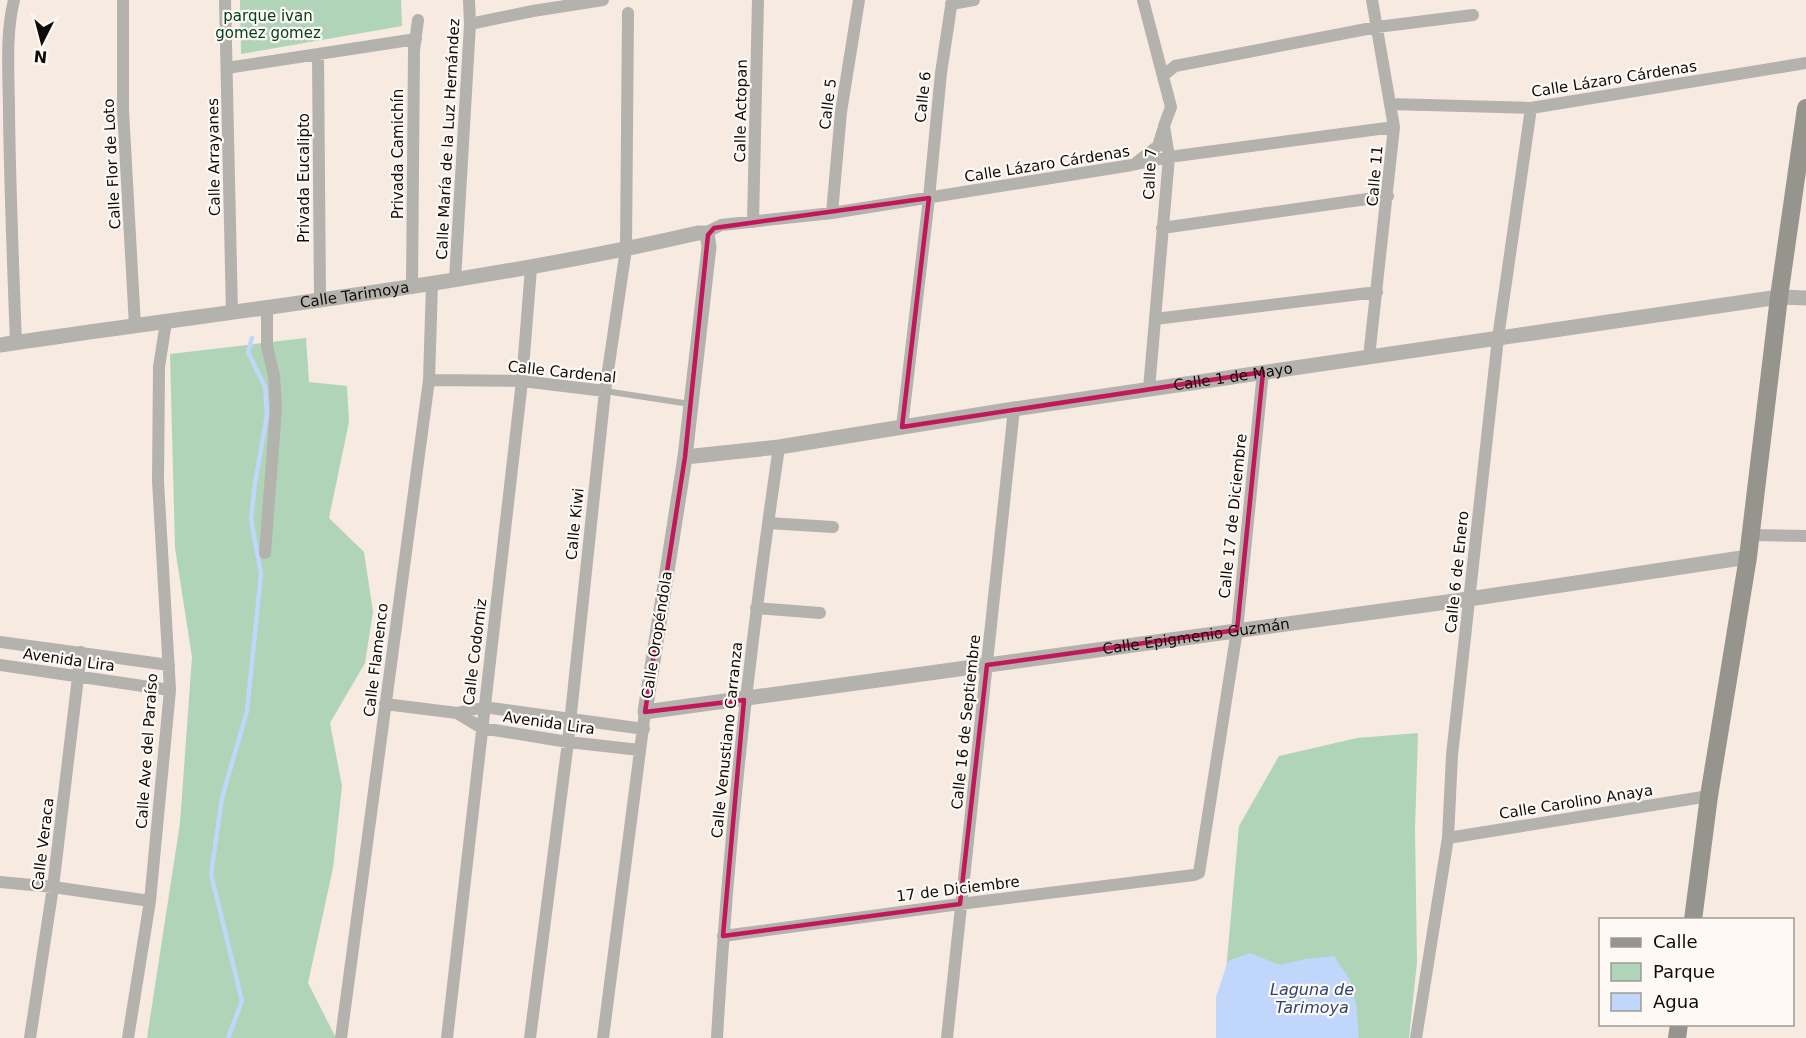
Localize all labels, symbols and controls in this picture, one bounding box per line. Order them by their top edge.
park label: parque ivan gomez gomez [215,7,321,42]
north arrow [12,12,72,72]
street label: Calle María de la Luz Hernández [433,18,463,260]
text: N [33,46,48,67]
street label: Calle Lázaro Cárdenas [1530,57,1698,101]
street label: Calle Actopan [731,59,751,163]
street label: Calle 6 [911,70,935,124]
street label: Calle 5 [816,77,840,131]
street label: Privada Camichín [389,89,407,219]
street label: Calle Flor de Loto [100,98,124,230]
street label: Calle Arrayanes [204,98,224,216]
street label: Privada Eucalipto [295,113,313,243]
street label: Calle Lázaro Cárdenas [963,142,1131,186]
street label: Calle 11 [1363,145,1387,207]
street label: Calle 7 [1140,148,1160,200]
street label: Calle Tarimoya [299,278,410,312]
street label: Calle Cardenal [507,357,617,387]
street label: Calle 1 de Mayo [1172,359,1294,395]
street label: Calle 17 de Diciembre [1215,433,1251,599]
street label: Calle Kiwi [562,487,588,561]
street label: Calle 6 de Enero [1442,510,1472,634]
street label: Calle Oropéndola [638,570,676,700]
street label: Calle Codorniz [459,597,491,707]
street label: Calle Flamenco [360,602,392,718]
street label: Calle Epigmenio Guzmán [1101,615,1291,658]
street label: Calle 16 de Septiembre [948,633,984,811]
street label: Calle Venustiano Carranza [708,641,746,839]
street label: Avenida Lira [22,645,116,675]
street label: Calle Ave del Paraíso [133,673,161,829]
street label: Avenida Lira [502,708,596,738]
street label: Calle Carolino Anaya [1498,781,1654,823]
street label: Calle Veraca [28,797,58,891]
street label: 17 de Diciembre [895,873,1021,905]
legend [1599,918,1794,1026]
text: Calle [1653,931,1698,952]
text: Parque [1653,961,1715,982]
water label: Laguna de Tarimoya [1270,980,1354,1017]
text: Agua [1653,991,1699,1012]

